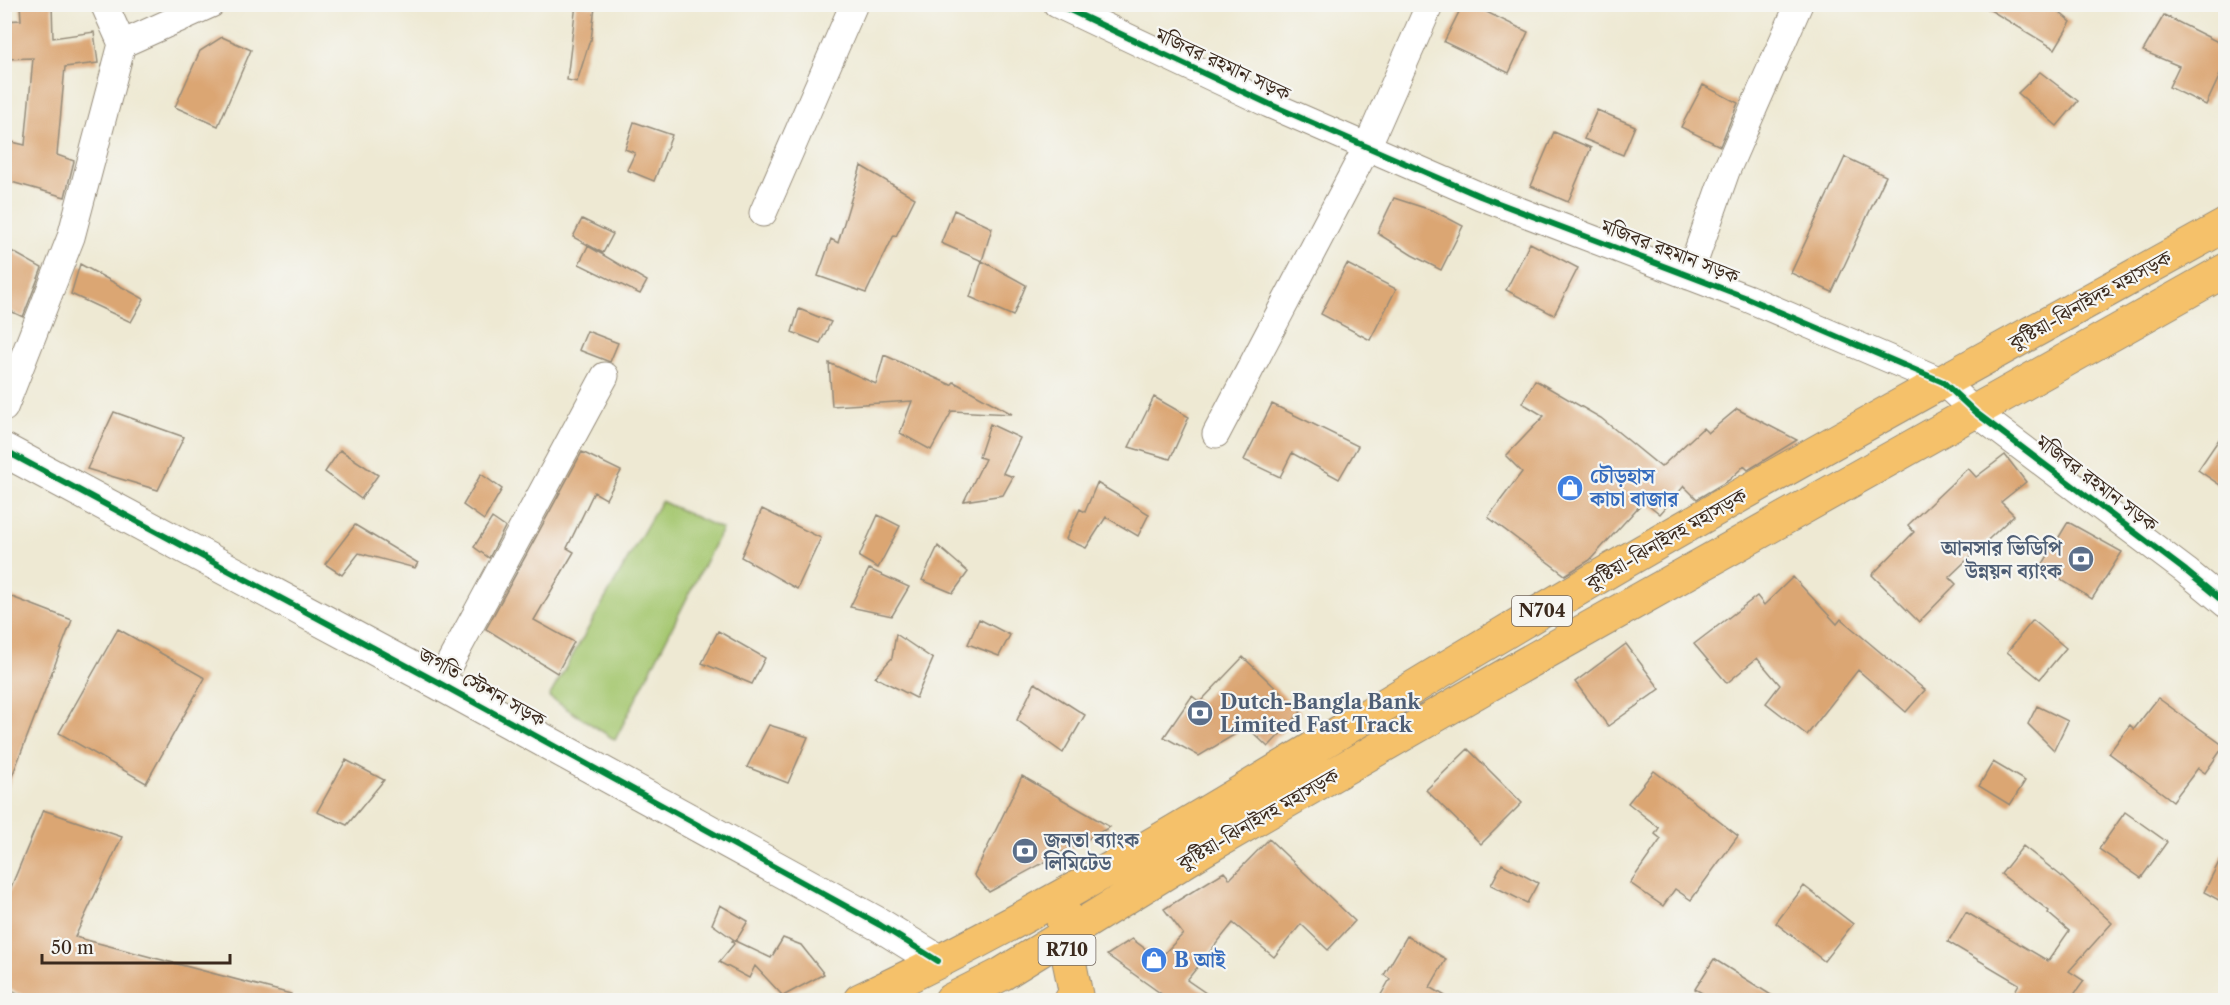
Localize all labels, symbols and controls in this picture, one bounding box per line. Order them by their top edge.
street label: মজিবর রহমান সড়ক [1151,22,1295,106]
street label: মজিবর রহমান সড়ক [1597,213,1743,289]
street label: কুষ্টিয়া-ঝিনাইদহ মহাসড়ক [2004,245,2177,356]
street label: মজিবর রহমান সড়ক [2031,429,2163,537]
place label: চৌড়হাস কাচা বাজার [1589,463,1680,511]
shop icon: চৌড়হাস কাচা বাজার [1555,473,1585,503]
street label: কুষ্টিয়া-ঝিনাইদহ মহাসড়ক [1580,483,1752,597]
place label: আনসার ভিডিপি উন্নয়ন ব্যাংক [1940,535,2063,583]
bank icon: আনসার ভিডিপি উন্নয়ন ব্যাংক [2066,544,2096,574]
road number: N704 [1512,596,1572,626]
street label: জগতি স্টেশন সড়ক [413,642,551,732]
place label: Dutch-Bangla Bank Limited Fast Track [1220,690,1421,737]
bank icon: Dutch-Bangla Bank Limited Fast Track [1185,698,1215,728]
street label: কুষ্টিয়া-ঝিনাইদহ মহাসড়ক [1172,763,1344,877]
place label: জনতা ব্যাংক লিমিটেড [1043,828,1140,875]
bank icon: জনতা ব্যাংক লিমিটেড [1010,836,1040,866]
scale bar [42,927,230,965]
road number: R710 [1038,935,1096,965]
text: 50 m [51,937,94,959]
shop icon: B আই [1139,945,1169,975]
place label: B আই [1174,947,1226,972]

